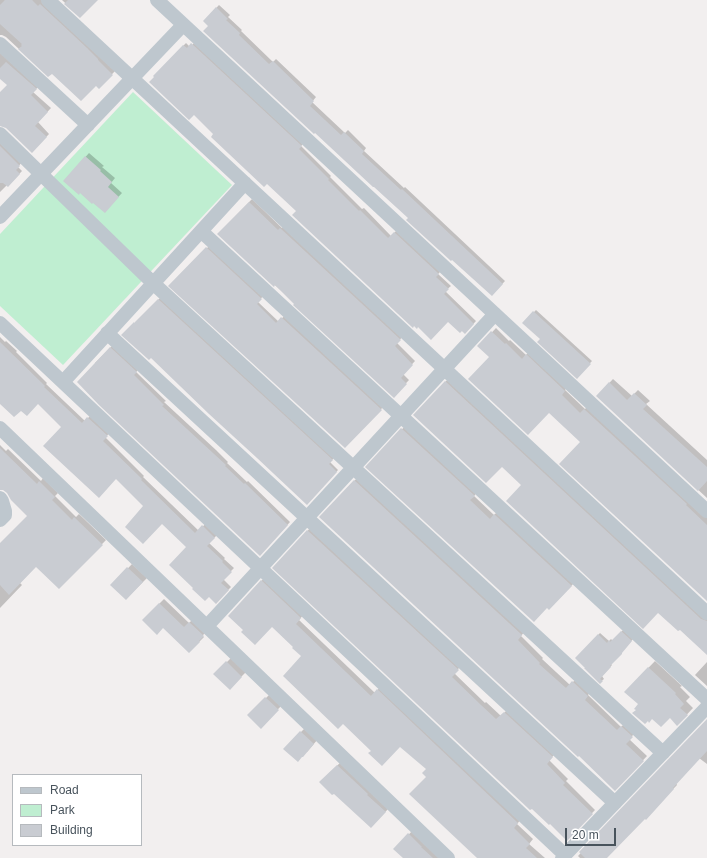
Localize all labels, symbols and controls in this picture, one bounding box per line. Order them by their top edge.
legend [12,774,142,846]
text: Road [50,783,79,797]
text: Park [50,803,75,817]
scale bar [567,820,618,846]
text: Building [50,823,93,837]
text: 20 m [572,828,599,842]

